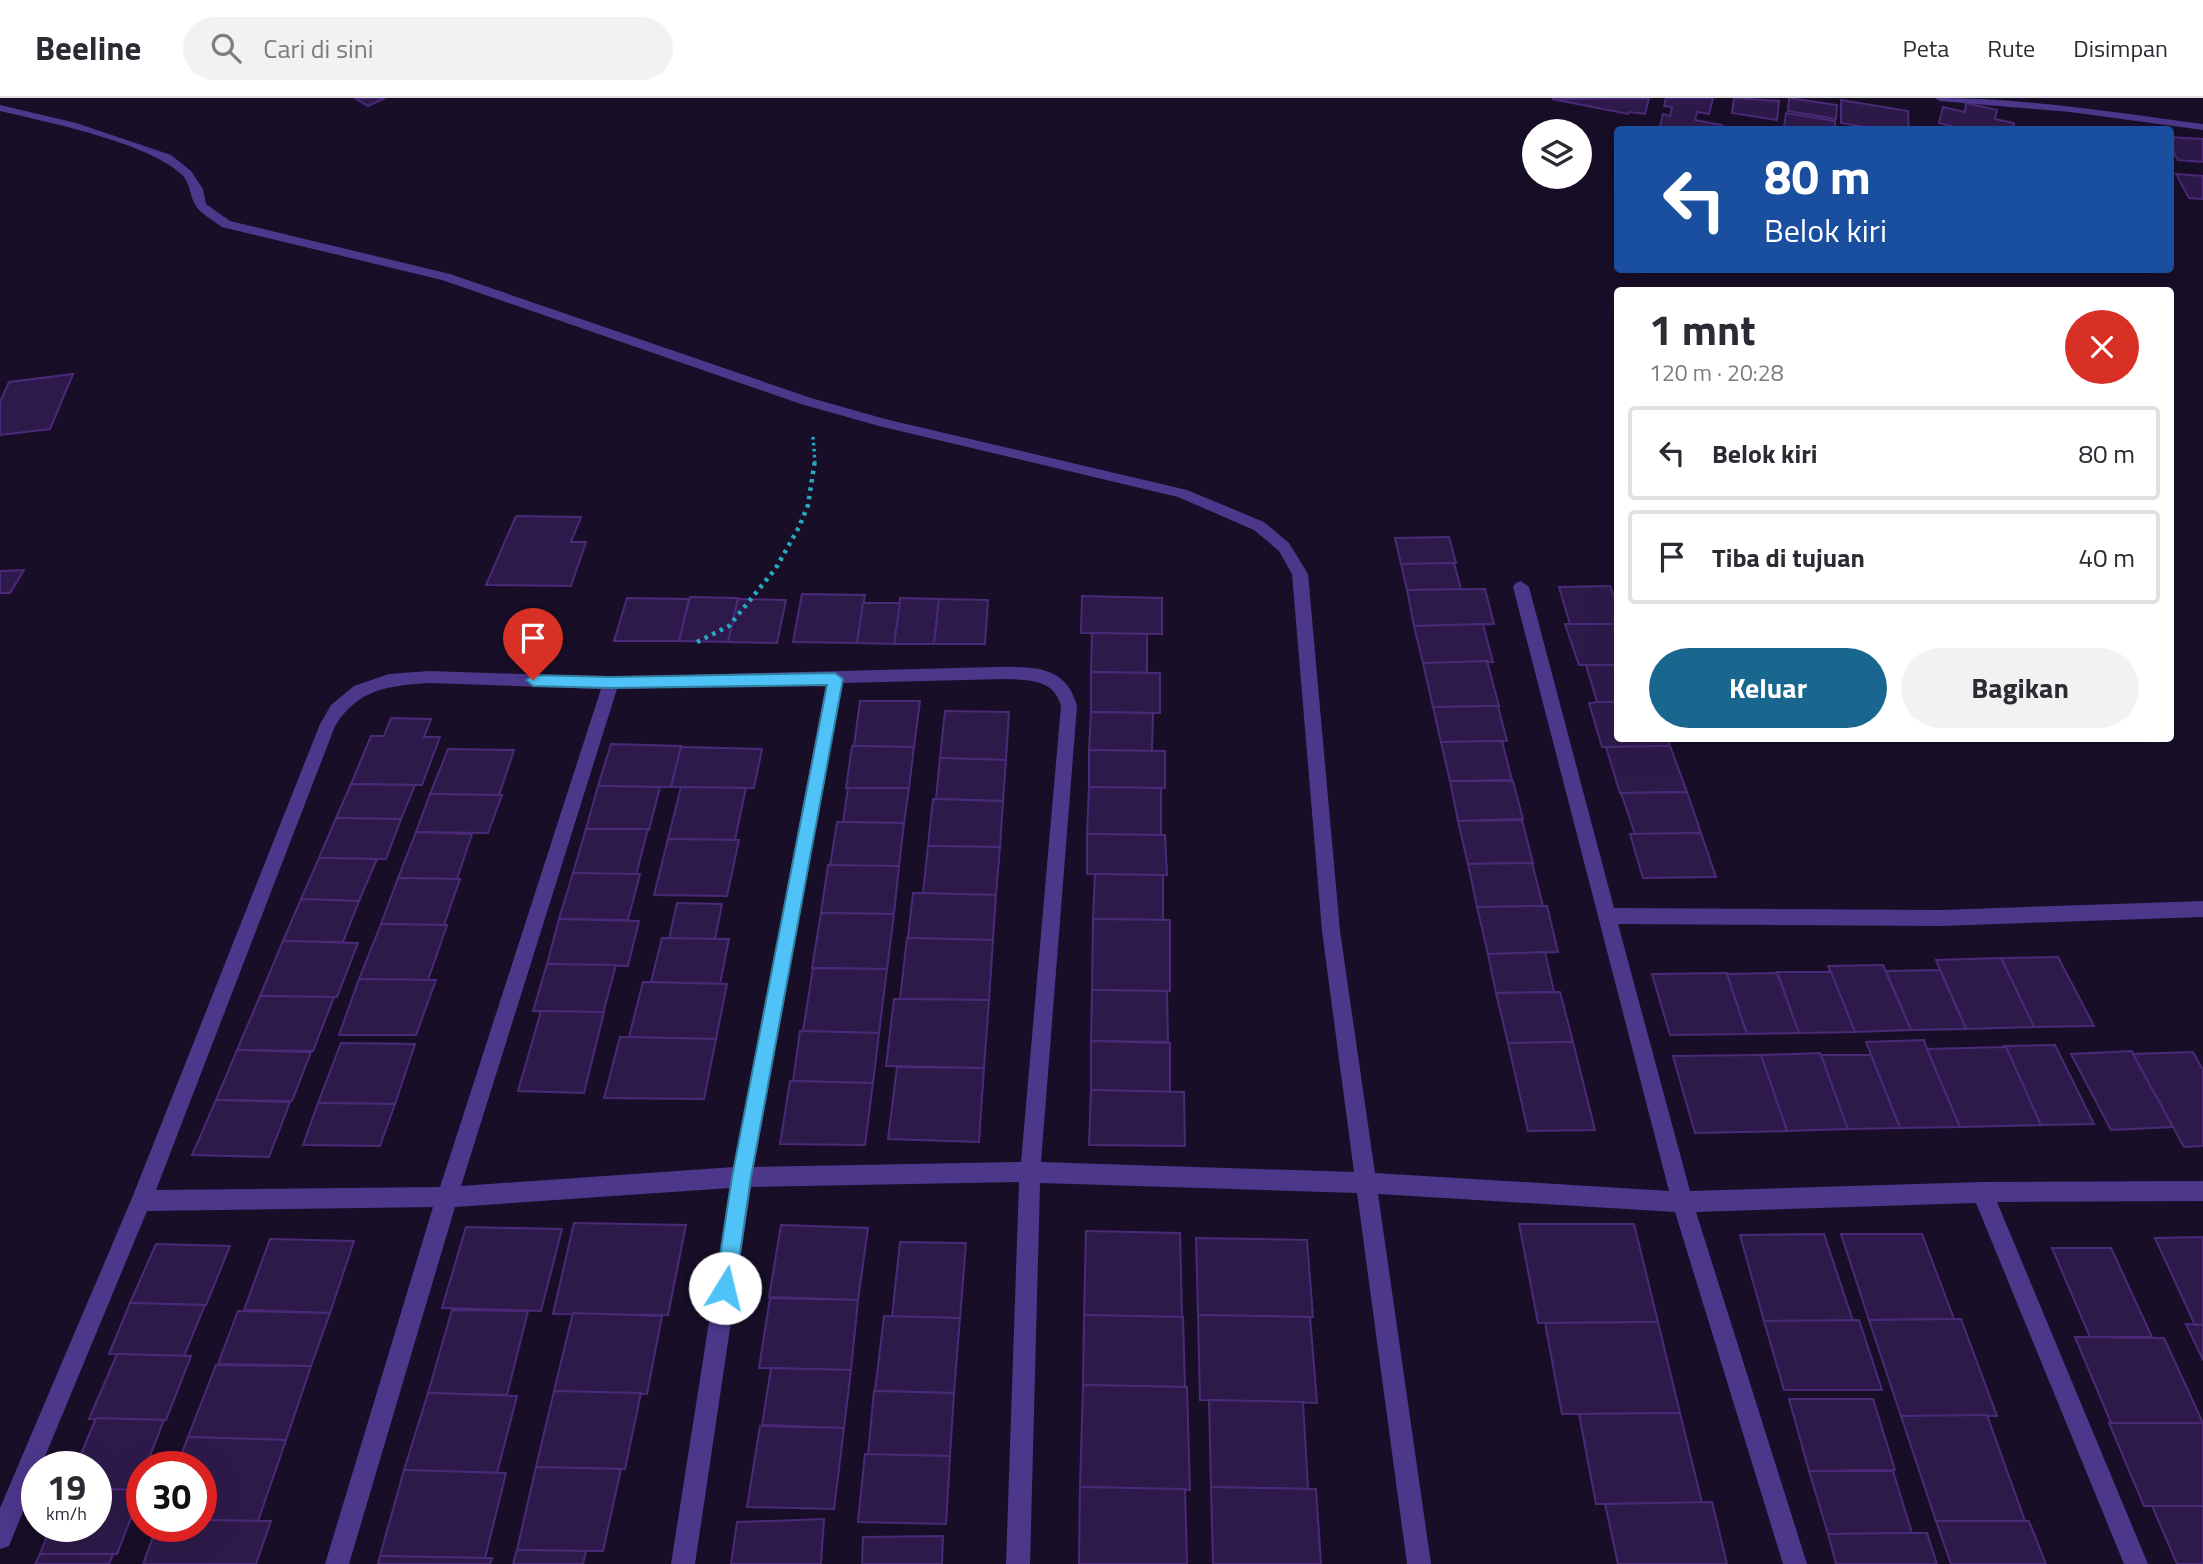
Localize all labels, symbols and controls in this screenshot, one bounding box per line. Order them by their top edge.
search box [183,17,673,80]
text: Beeline [35,23,141,73]
icon: search [207,29,245,67]
text: Cari di sini [263,29,373,68]
text: Peta [1903,30,1949,66]
text: Rute [1987,30,2035,66]
text: Disimpan [2073,30,2168,66]
map controls [1522,119,1592,189]
button: layers [1522,119,1592,189]
text: 80 m [1764,138,1871,213]
icon: left [1649,154,1740,245]
text: Belok kiri [1764,206,1887,254]
text: 1 mnt [1649,297,1756,361]
button: close [2065,310,2139,384]
text: 120 m · 20:28 [1649,355,1784,390]
icon: left [1653,434,1691,472]
text: Belok kiri [1712,434,1818,473]
text: 80 m [2078,434,2135,473]
icon: arrive [1653,538,1691,576]
text: Tiba di tujuan [1712,538,1865,577]
text: 40 m [2078,538,2135,577]
pin [503,608,563,680]
icon: arrive [514,619,552,657]
button: Keluar [1649,648,1887,728]
button: Bagikan [1901,648,2139,728]
position arrow [688,1251,762,1325]
speed limit sign: 30 [126,1451,217,1542]
text: 19 [47,1460,86,1514]
text: km/h [46,1500,87,1527]

